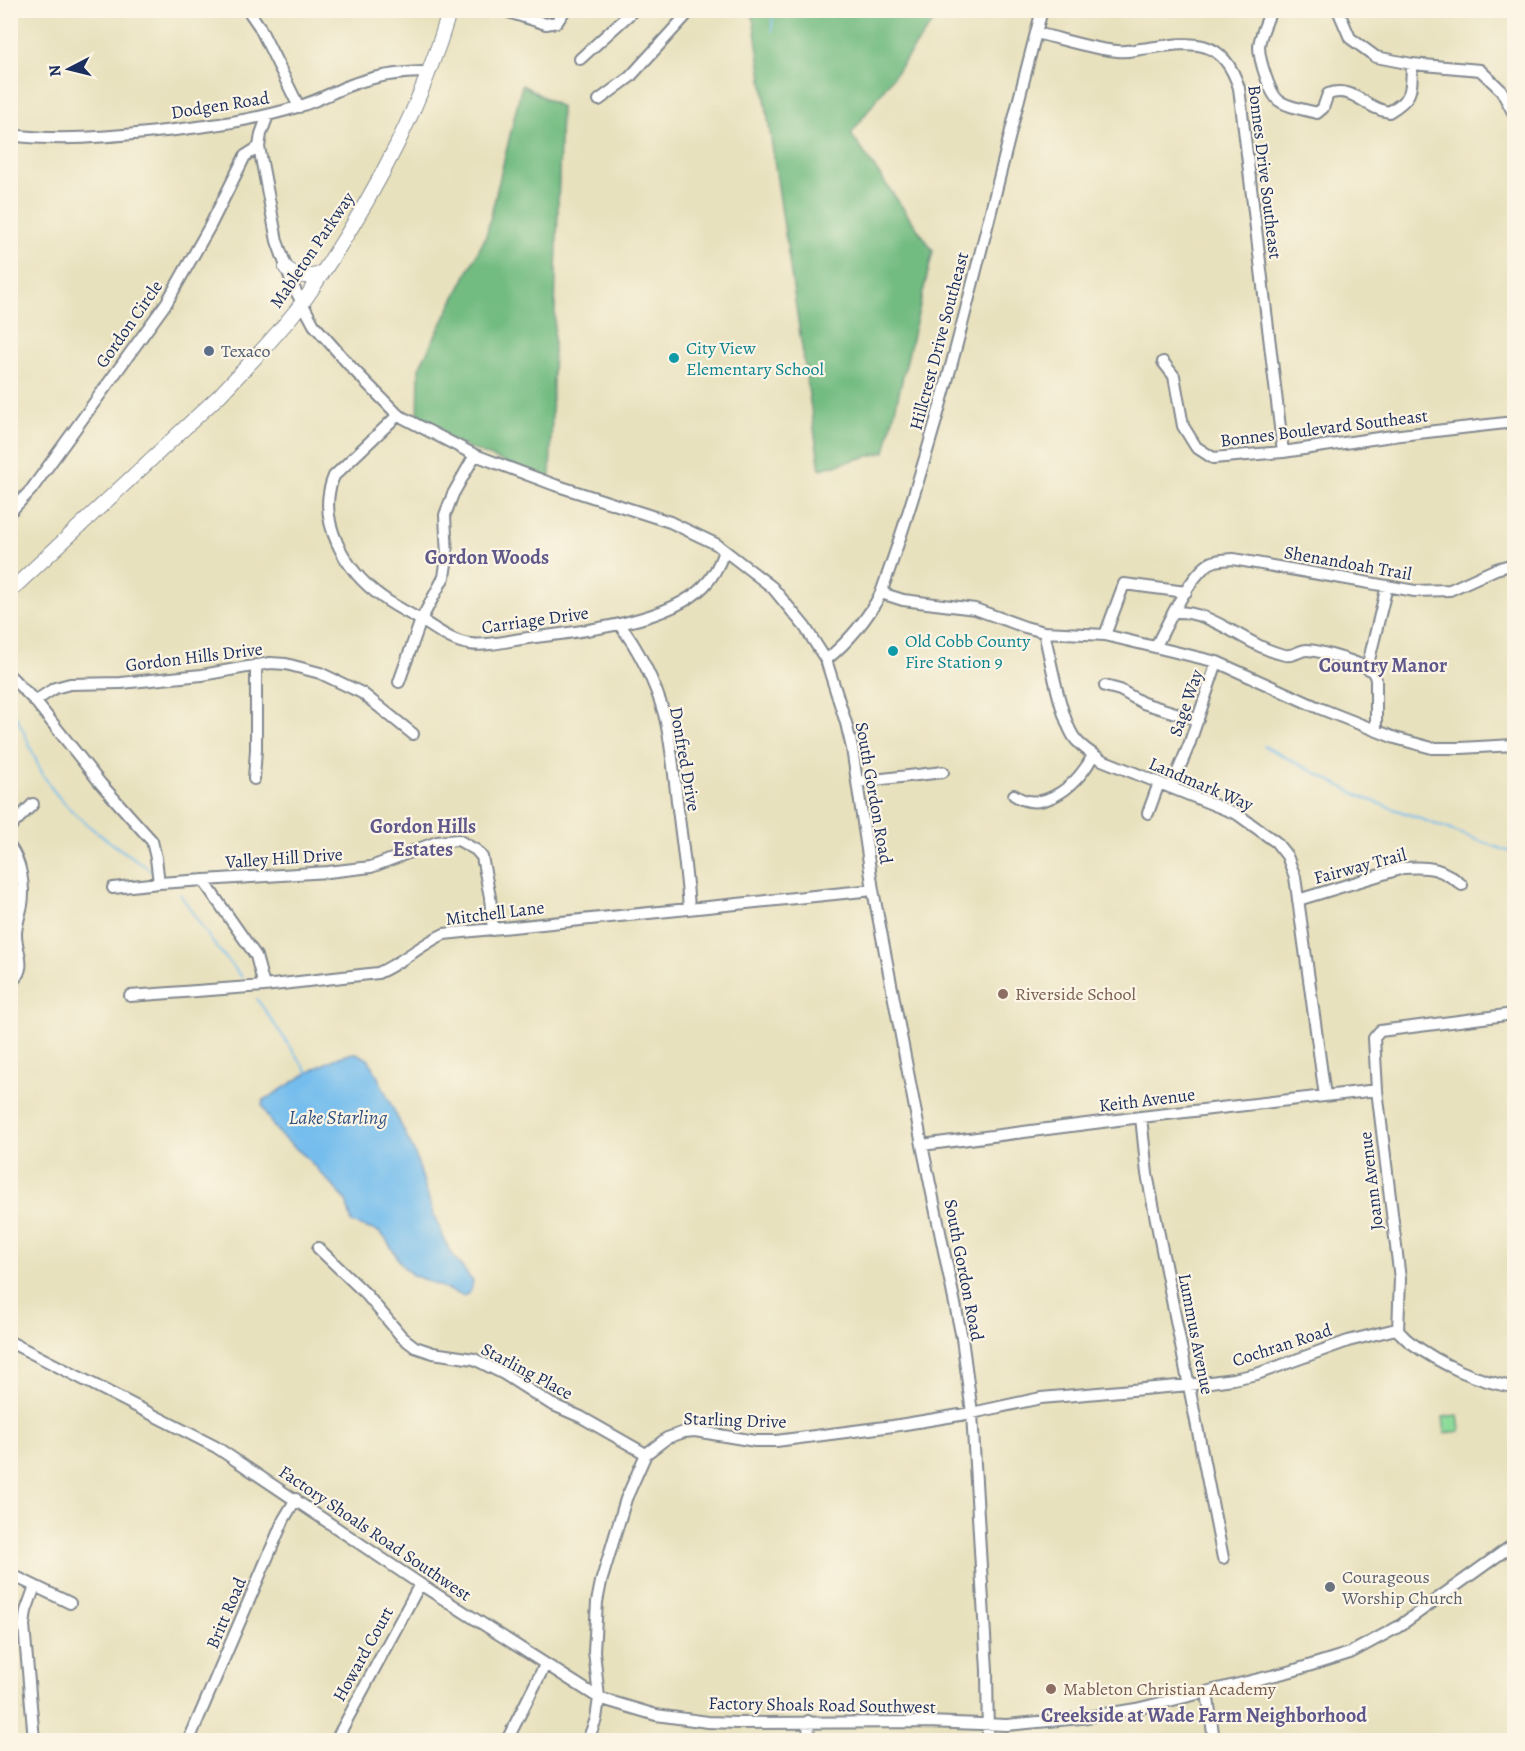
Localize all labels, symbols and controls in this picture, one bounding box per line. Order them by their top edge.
north arrow [39,39,99,99]
text: N [43,63,67,78]
street label: Bonnes Drive Southeast [1242,84,1288,260]
street label: Dodgen Road [169,85,271,125]
street label: Mableton Parkway [264,186,360,313]
street label: Hillcrest Drive Southeast [904,249,974,433]
street label: Gordon Circle [90,275,168,373]
place label: City View Elementary School [686,336,824,381]
place label: Texaco [221,339,270,363]
marker: Texaco [202,344,216,358]
marker: City View Elementary School [667,351,681,365]
street label: Bonnes Boulevard Southeast [1219,403,1429,453]
street label: Shenandoah Trail [1282,540,1414,586]
district label: Gordon Woods [425,544,549,571]
street label: Carriage Drive [480,601,590,639]
place label: Old Cobb County Fire Station 9 [905,629,1031,674]
street label: Gordon Hills Drive [124,637,264,677]
marker: Old Cobb County Fire Station 9 [886,644,900,658]
district label: Country Manor [1319,652,1447,679]
street label: Sage Way [1163,665,1209,740]
street label: Donfred Drive [664,705,706,813]
street label: South Gordon Road [850,720,898,866]
street label: Landmark Way [1145,751,1258,817]
district label: Gordon Hills Estates [370,813,476,863]
street label: Valley Hill Drive [224,842,343,874]
street label: Fairway Trail [1311,842,1410,890]
street label: Mitchell Lane [444,895,546,931]
place label: Riverside School [1015,982,1137,1006]
marker: Riverside School [996,987,1010,1001]
street label: Keith Avenue [1098,1082,1196,1118]
water label: Lake Starling [289,1104,388,1131]
street label: Joann Avenue [1353,1130,1389,1232]
street label: South Gordon Road [938,1197,990,1343]
street label: Lummus Avenue [1172,1271,1220,1397]
street label: Cochran Road [1229,1318,1335,1372]
street label: Starling Place [477,1337,577,1405]
street label: Starling Drive [683,1406,787,1434]
street label: Factory Shoals Road Southwest [274,1459,476,1607]
place label: Courageous Worship Church [1341,1565,1463,1610]
street label: Britt Road [200,1573,252,1652]
marker: Courageous Worship Church [1323,1580,1337,1594]
street label: Howard Court [327,1602,399,1706]
place label: Mableton Christian Academy [1063,1677,1277,1701]
marker: Mableton Christian Academy [1044,1682,1058,1696]
street label: Factory Shoals Road Southwest [708,1691,936,1719]
district label: Creekside at Wade Farm Neighborhood [1041,1702,1367,1729]

